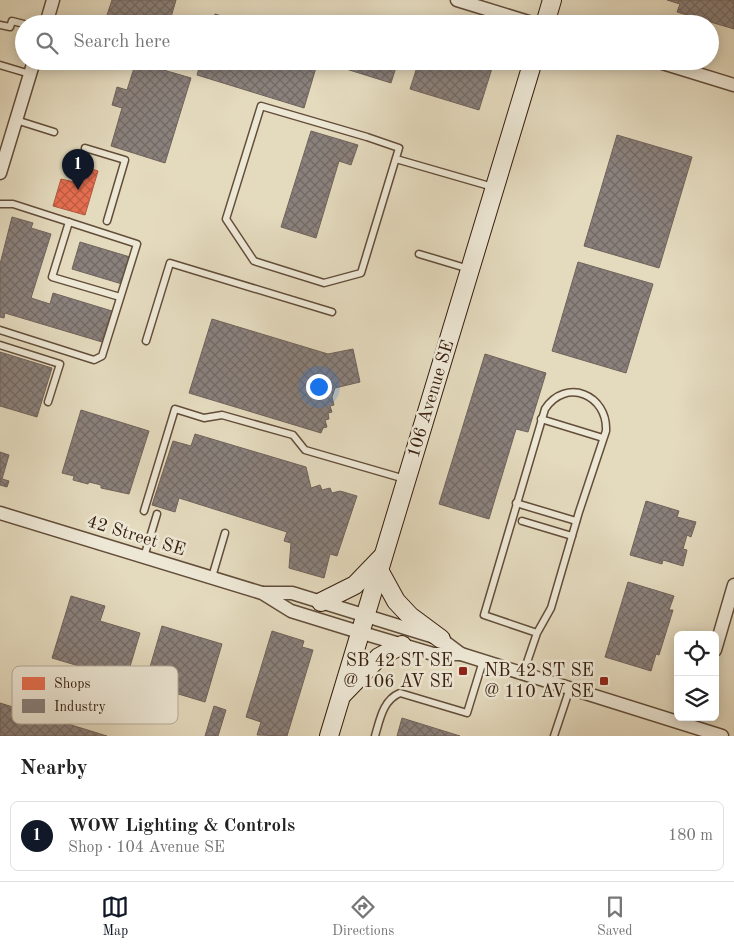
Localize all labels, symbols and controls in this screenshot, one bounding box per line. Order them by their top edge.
search box [15,15,719,70]
icon: search [33,29,61,57]
text: Search here [73,33,170,52]
pin: 1 [62,149,94,190]
street label: 106 Avenue SE [405,338,457,460]
your location [306,374,332,400]
street label: 42 Street SE [84,512,188,560]
map controls [674,631,719,721]
button: locate [674,631,719,676]
place label: SB 42 ST SE @ 106 AV SE [344,652,453,691]
place label: NB 42 ST SE @ 110 AV SE [484,662,594,701]
marker: SB 42 ST SE @ 106 AV SE [457,665,469,677]
legend [12,666,178,724]
marker: NB 42 ST SE @ 110 AV SE [598,675,610,687]
button: layers [674,676,719,721]
text: Shops [54,677,91,691]
text: Industry [54,700,107,714]
text: Nearby [20,758,88,779]
text: WOW Lighting & Controls [68,817,295,836]
text: 1 [32,828,42,844]
text: 180 m [668,828,713,844]
text: Shop · 104 Avenue SE [68,840,225,856]
tab: Map [101,893,129,940]
tab: Directions [332,893,394,940]
tab: Saved [597,893,633,940]

